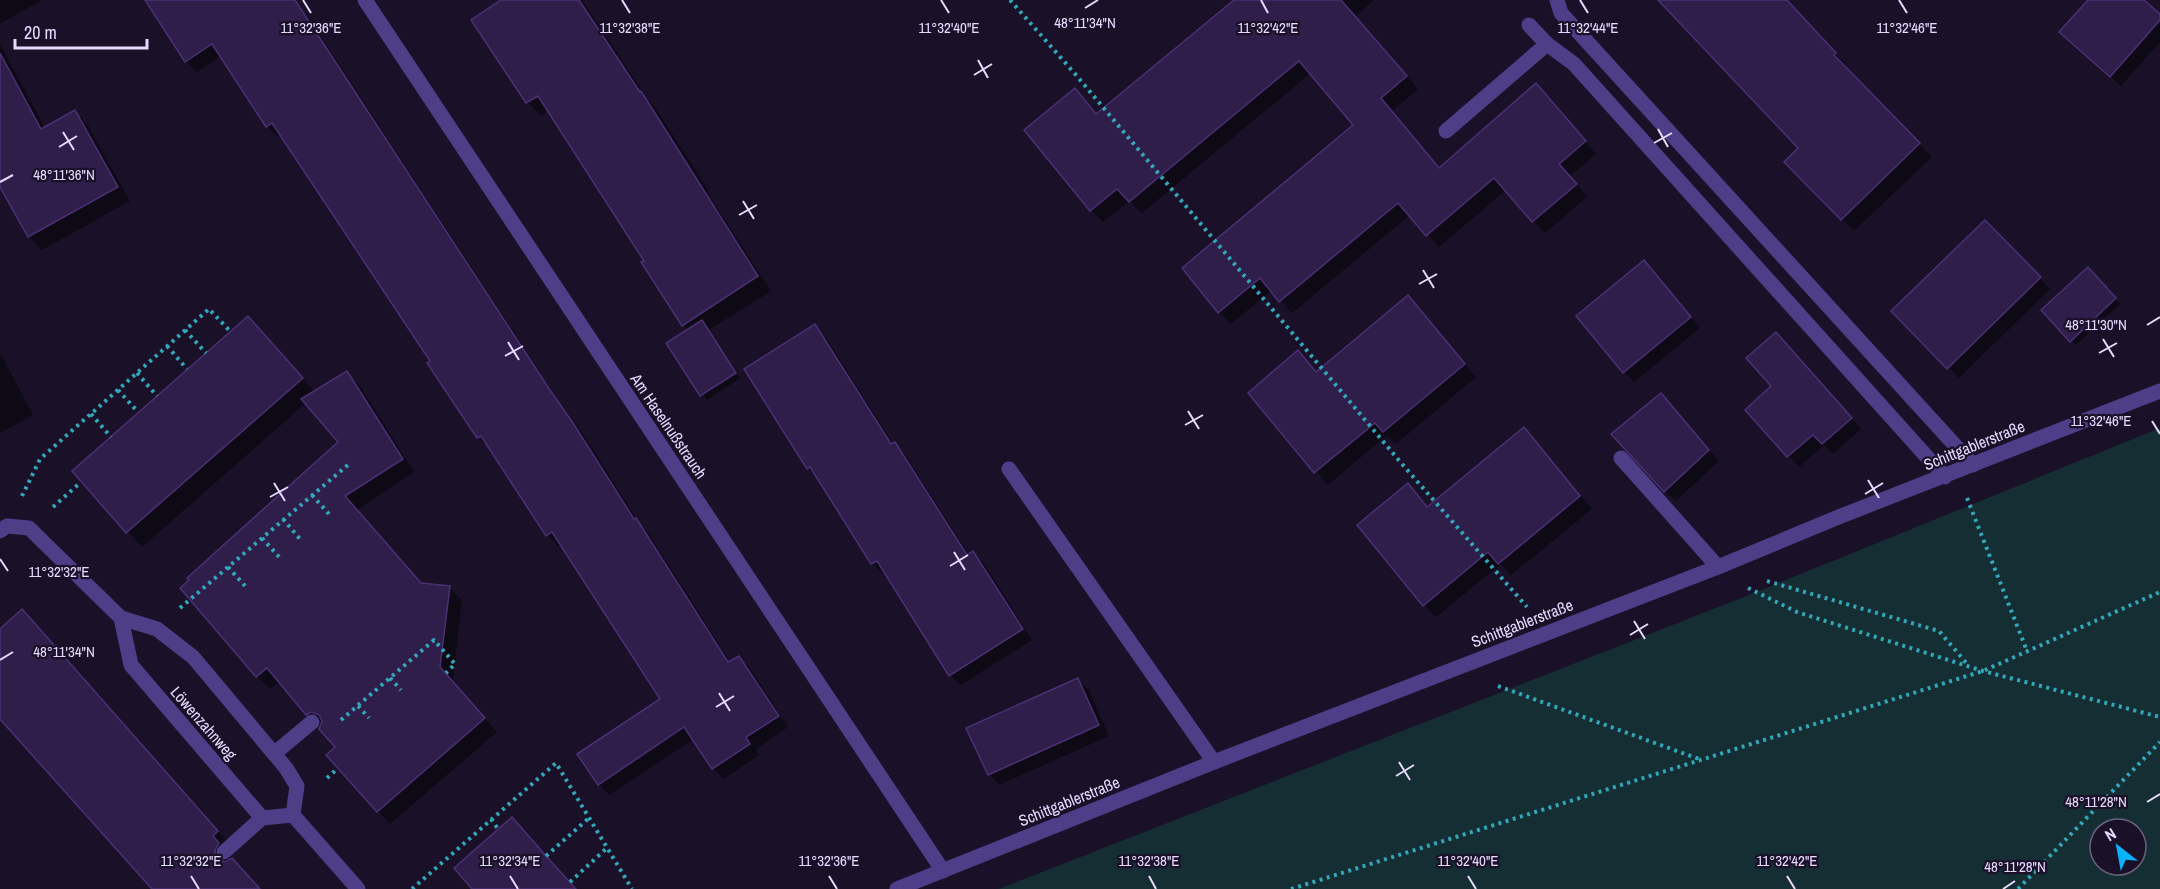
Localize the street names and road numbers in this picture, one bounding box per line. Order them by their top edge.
street label: Am Haselnußstrauch [625,368,712,483]
street label: Schittgablerstraße [1920,415,2028,475]
street label: Schittgablerstraße [1468,594,1576,652]
street label: Löwenzahnweg [166,681,243,765]
street label: Schittgablerstraße [1015,771,1123,831]

